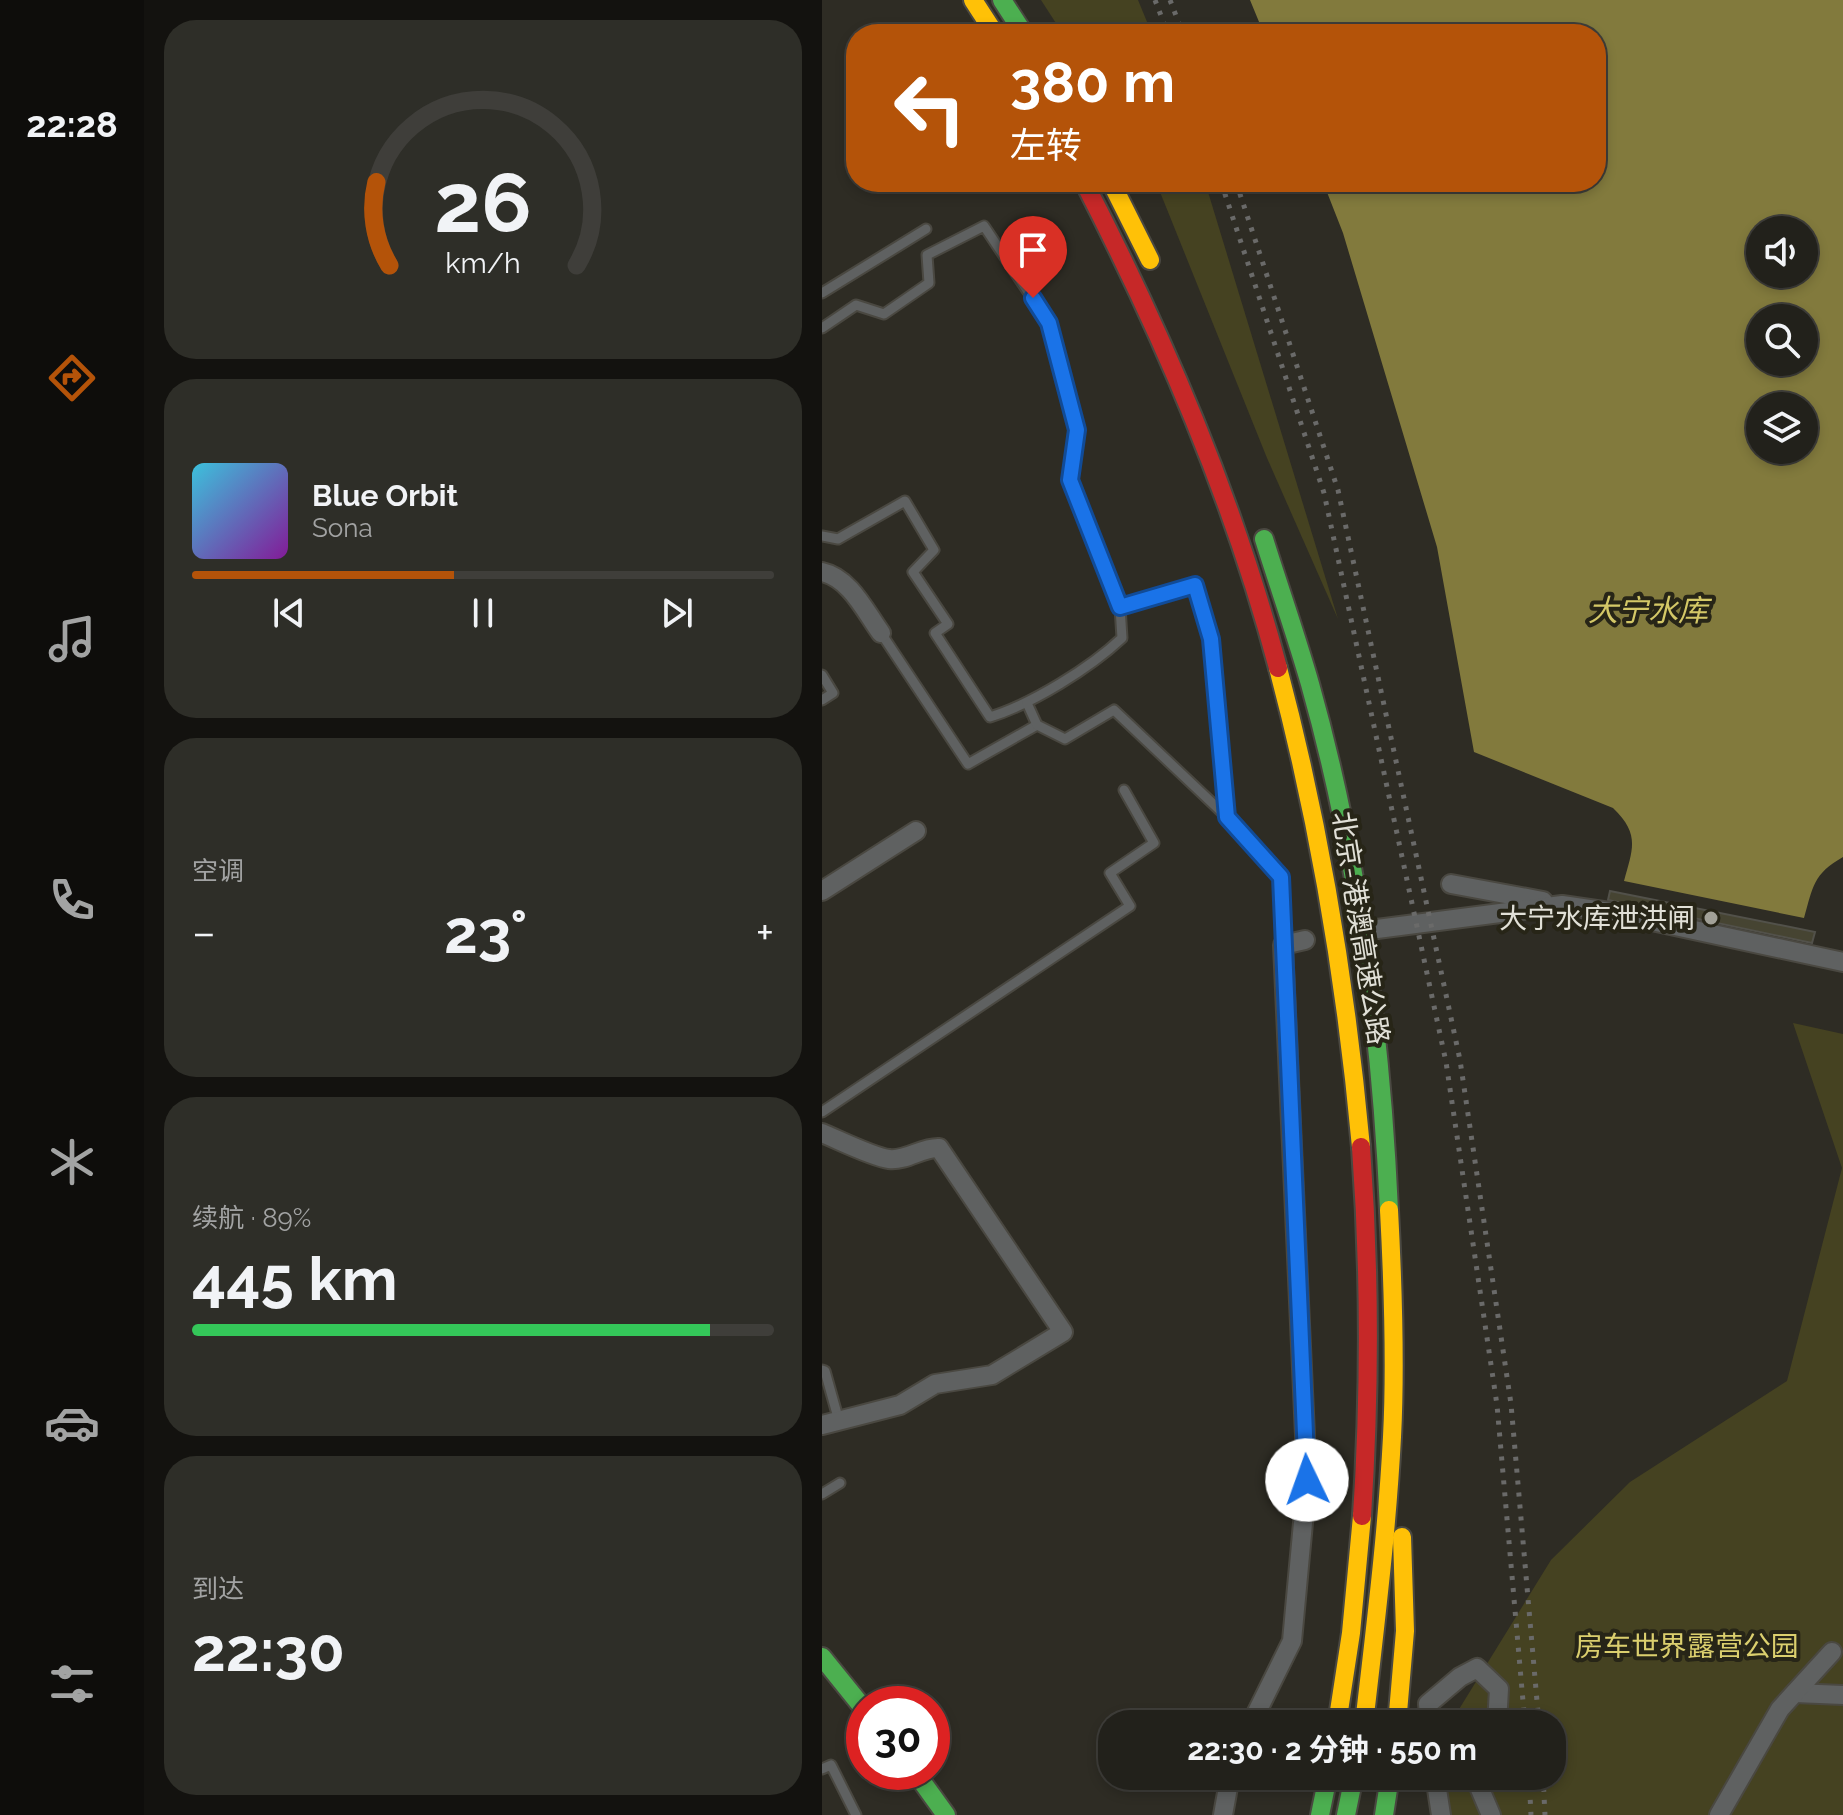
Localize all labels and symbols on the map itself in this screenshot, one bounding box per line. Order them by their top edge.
pin [999,216,1067,298]
water label: 大宁水库 [1588,593,1713,628]
street label: 北京-港澳高速公路 [1326,809,1395,1047]
place label: 大宁水库泄洪闸 [1499,902,1695,935]
marker: 大宁水库泄洪闸 [1702,909,1720,927]
position arrow [1265,1438,1349,1522]
park label: 房车世界露营公园 [1575,1630,1799,1663]
speed limit sign: 30 [846,1686,950,1790]

